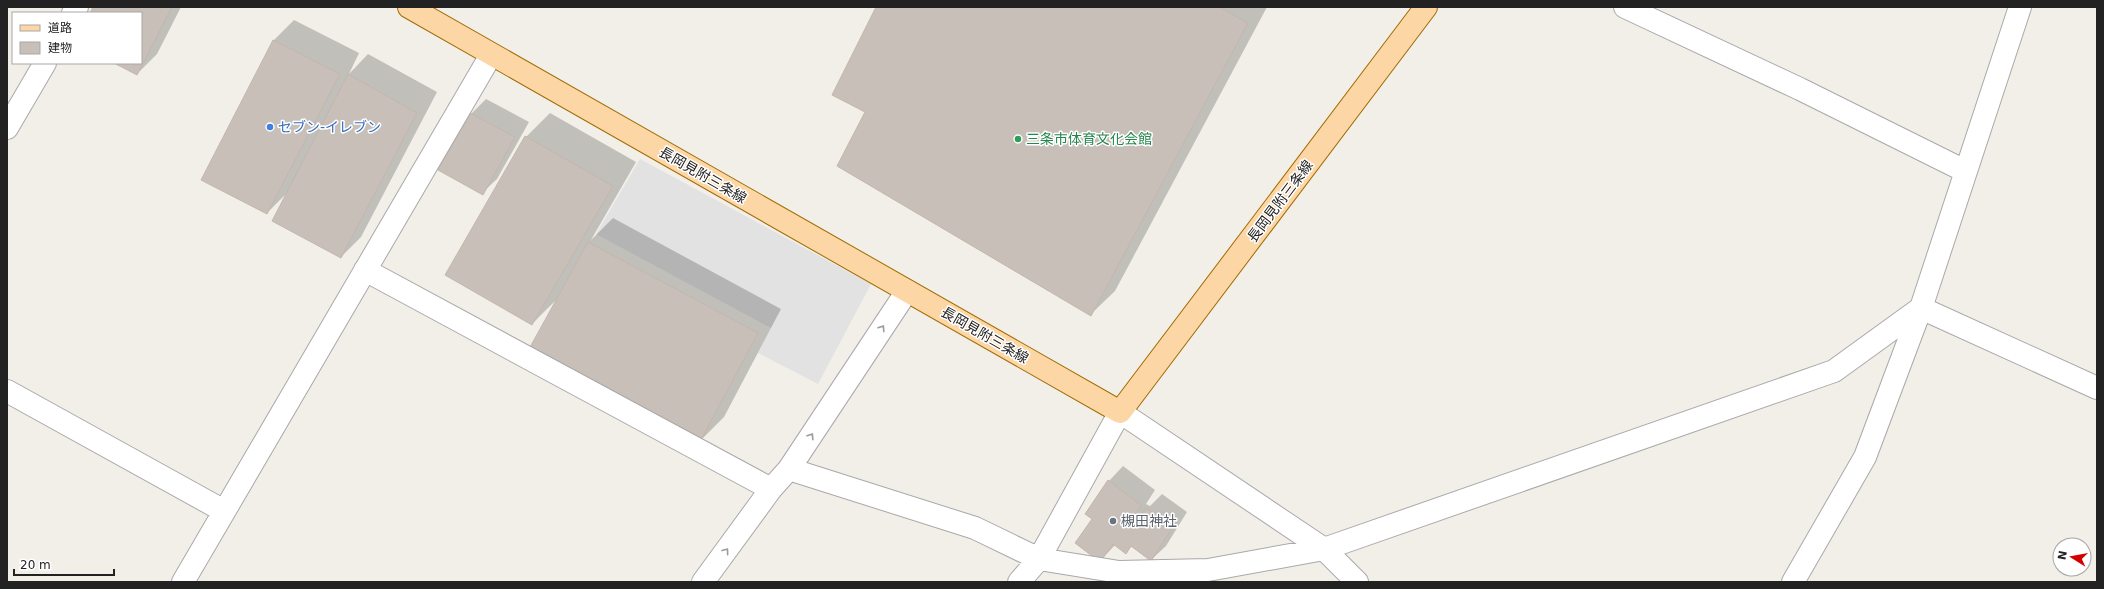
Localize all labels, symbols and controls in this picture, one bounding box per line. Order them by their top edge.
legend [12,12,142,64]
text: 道路 [48,21,72,35]
text: 建物 [48,41,72,55]
place label: セブン-イレブン [278,119,381,135]
marker: セブン-イレブン [265,122,275,132]
place label: 三条市体育文化会館 [1026,131,1152,147]
marker: 三条市体育文化会館 [1013,134,1023,144]
street label: 長岡見附三条線 [657,144,749,206]
street label: 長岡見附三条線 [1244,157,1316,245]
street label: 長岡見附三条線 [939,304,1031,366]
one-way arrow [878,325,885,332]
one-way arrow [806,434,813,441]
place label: 槻田神社 [1121,513,1177,529]
marker: 槻田神社 [1108,516,1118,526]
north arrow [2052,537,2092,577]
one-way arrow [722,548,729,555]
text: N [2055,549,2070,561]
scale bar [14,551,114,577]
text: 20 m [20,558,51,572]

